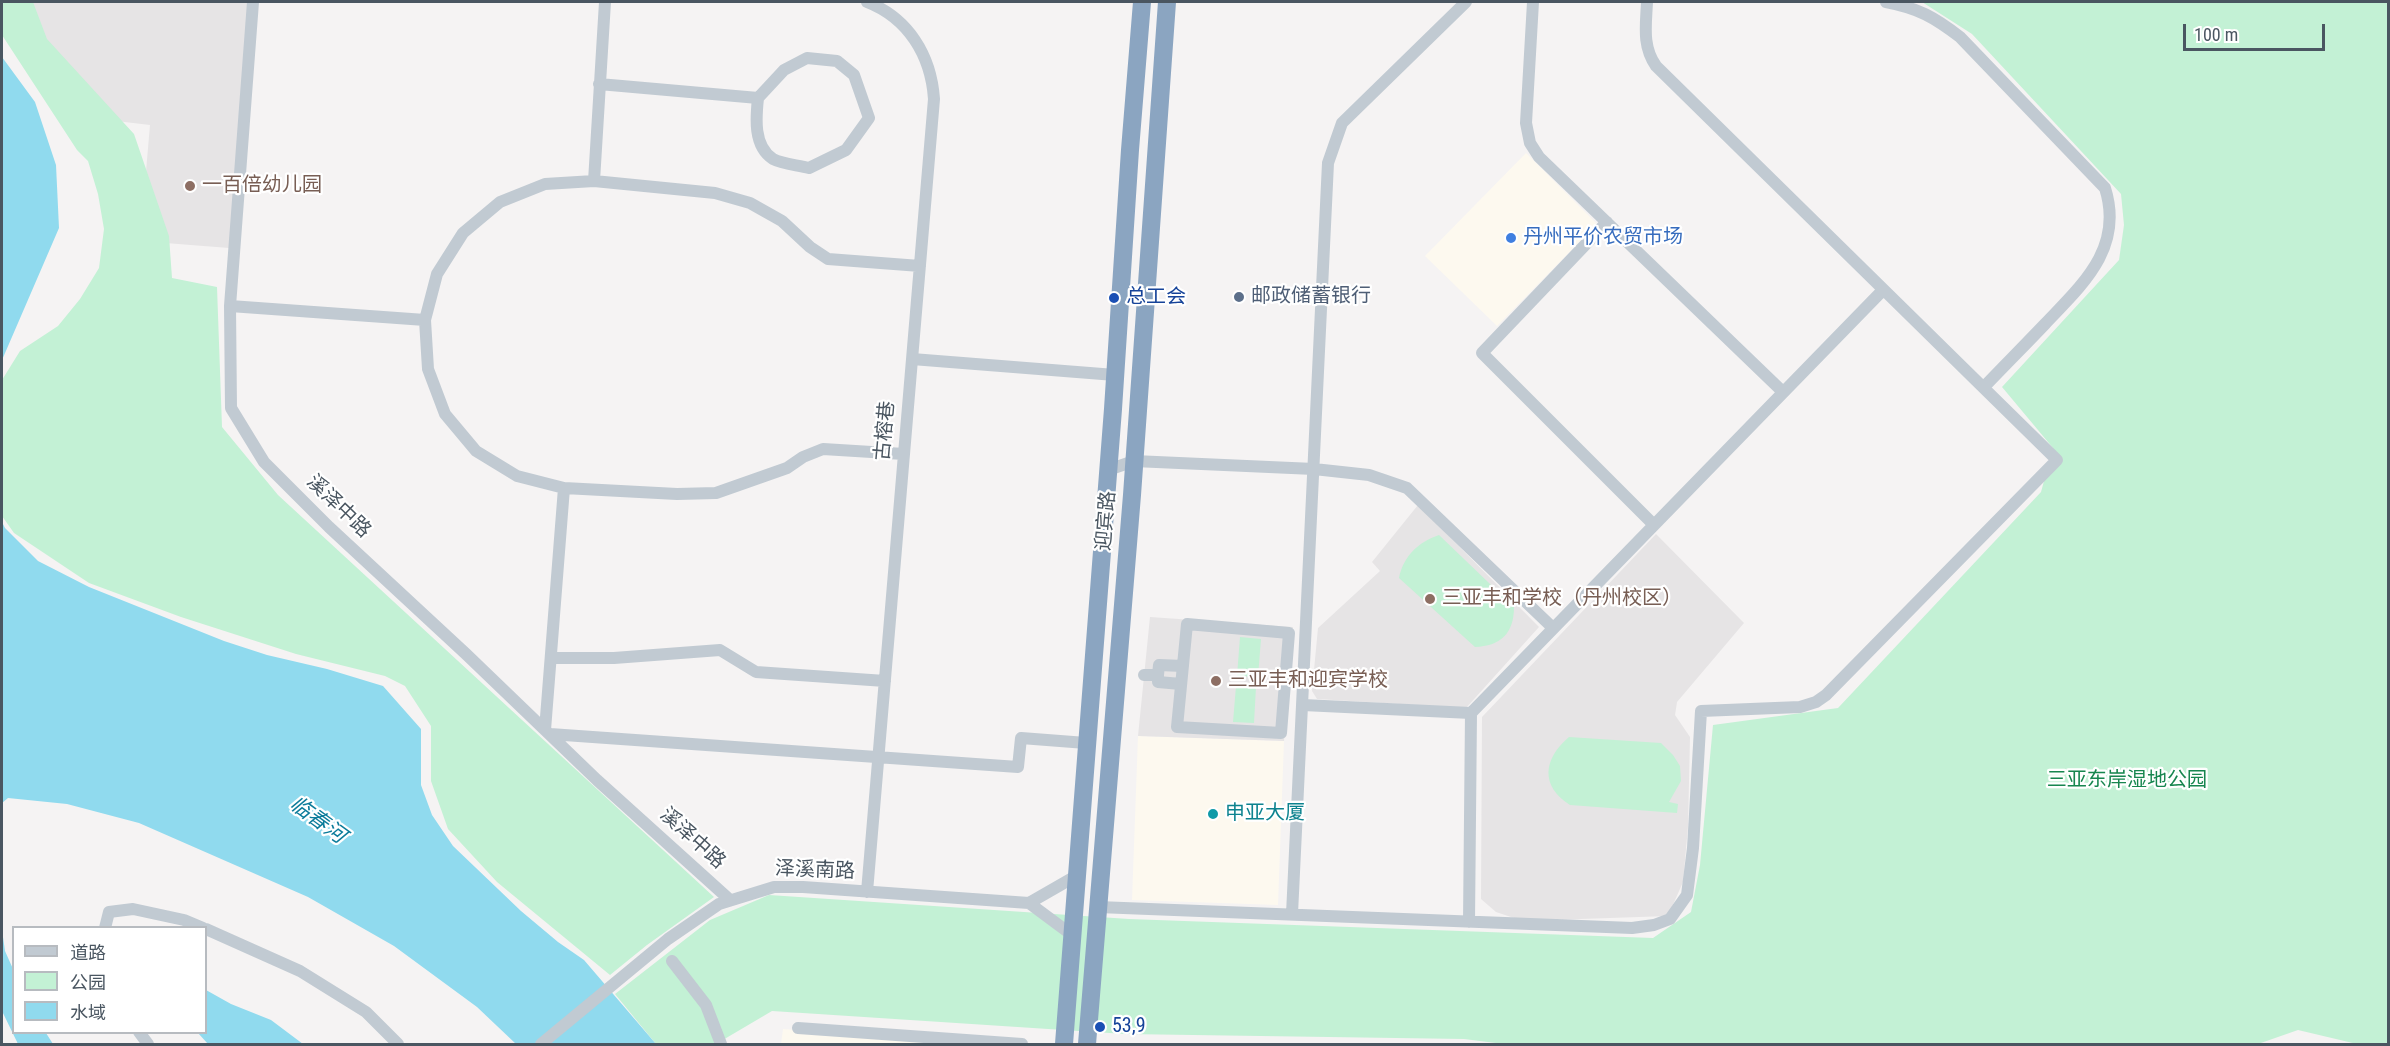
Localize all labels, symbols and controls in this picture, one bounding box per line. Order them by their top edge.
scale bar [2186,12,2328,50]
text: 100 m [2194,24,2238,45]
place label: 一百倍幼儿园 [202,174,322,198]
marker: 一百倍幼儿园 [183,179,197,193]
place label: 丹州平价农贸市场 [1523,226,1683,250]
marker: 丹州平价农贸市场 [1504,231,1518,245]
place label: 邮政储蓄银行 [1251,285,1371,309]
place label: 总工会 [1126,286,1186,310]
marker: 邮政储蓄银行 [1232,290,1246,304]
marker: 总工会 [1107,291,1121,305]
street label: 古榕巷 [871,400,901,462]
street label: 溪泽中路 [301,471,375,543]
street label: 迎宾路 [1092,490,1122,552]
place label: 三亚丰和学校（丹州校区） [1442,587,1682,611]
marker: 三亚丰和学校（丹州校区） [1423,592,1437,606]
place label: 三亚丰和迎宾学校 [1228,669,1388,693]
marker: 三亚丰和迎宾学校 [1209,674,1223,688]
park label: 三亚东岸湿地公园 [2047,769,2207,793]
water label: 临春河 [284,792,350,850]
place label: 申亚大厦 [1225,802,1305,826]
street label: 溪泽中路 [654,803,730,875]
marker: 申亚大厦 [1206,807,1220,821]
street label: 泽溪南路 [775,858,855,884]
legend [12,926,207,1034]
text: 道路 [70,942,106,963]
text: 公园 [70,972,106,993]
text: 水域 [70,1002,106,1023]
place label: 53,9 [1112,1015,1146,1039]
marker: 53,9 [1093,1020,1107,1034]

